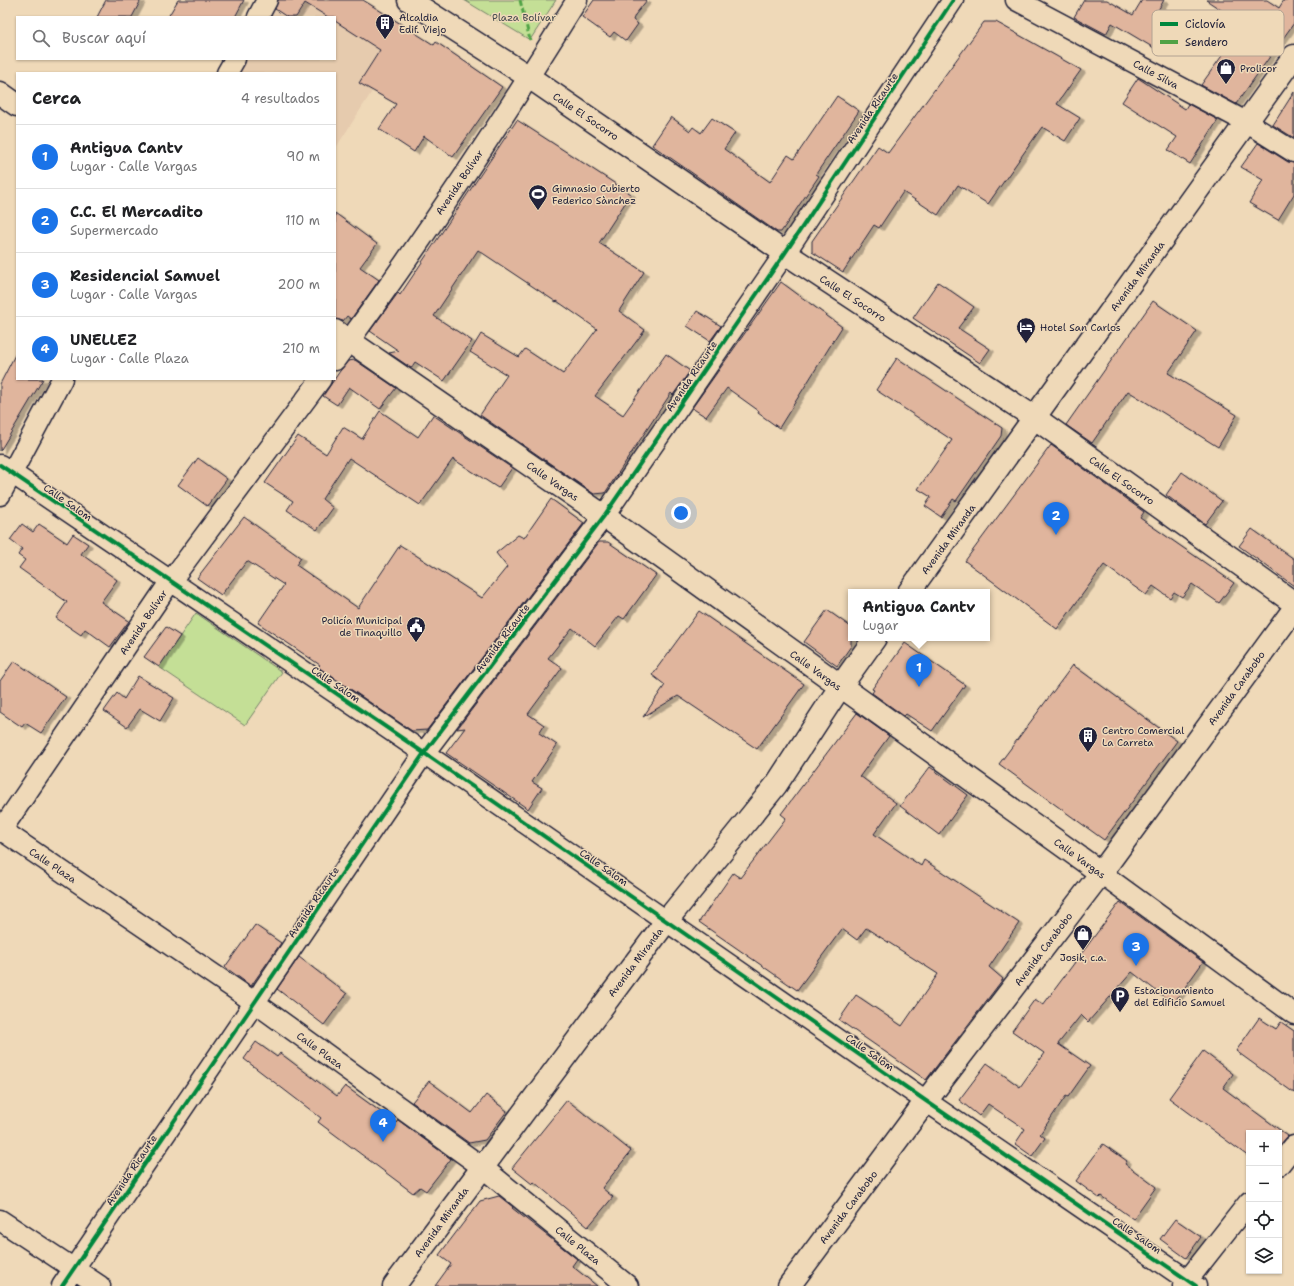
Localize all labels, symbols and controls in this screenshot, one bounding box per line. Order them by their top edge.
legend [1152,10,1284,56]
place label: Alcaldia Edif. Viejo [399,11,446,36]
park label: Plaza Bolívar [492,11,556,24]
building icon: Alcaldia Edif. Viejo [374,12,396,40]
search box [16,16,336,60]
text: Ciclovía [1185,17,1225,32]
icon: search [30,27,52,49]
text: Buscar aquí [62,28,146,48]
text: Sendero [1185,35,1228,50]
street label: Calle Silva [1131,57,1181,92]
shop icon: Prolicor [1215,57,1237,85]
place label: Prolicor [1240,62,1277,75]
street label: Avenida Ricaurte [844,70,901,146]
text: Cerca [32,87,81,109]
text: 4 resultados [241,90,320,107]
street label: Calle El Socorro [550,90,621,143]
text: Antigua Cantv [70,138,183,158]
street label: Avenida Bolívar [433,147,486,217]
text: 1 [42,148,48,165]
text: 90 m [286,148,320,165]
text: Lugar · Calle Vargas [70,158,198,175]
place label: Gimnasio Cubierto Federico Sànchez [552,182,640,207]
sports icon: Gimnasio Cubierto Federico Sànchez [527,183,549,211]
text: C.C. El Mercadito [70,202,203,222]
text: 2 [40,212,50,229]
text: 110 m [285,212,320,229]
text: Supermercado [70,222,158,239]
street label: Avenida Miranda [1108,238,1168,314]
text: Residencial Samuel [70,266,220,286]
street label: Calle El Socorro [817,272,888,325]
text: 3 [40,276,50,293]
text: 200 m [278,276,320,293]
text: Lugar · Calle Vargas [70,286,198,303]
hotel icon: Hotel San Carlos [1015,316,1037,344]
place label: Hotel San Carlos [1040,321,1121,334]
text: UNELLEZ [70,330,137,350]
street label: Avenida Ricaurte [663,338,720,414]
text: 4 [40,340,50,357]
text: 210 m [282,340,320,357]
text: Lugar · Calle Plaza [70,350,189,367]
street label: Calle El Socorro [1087,453,1157,508]
street label: Calle Vargas [524,459,581,504]
street label: Calle Salom [41,481,95,524]
street label: Avenida Miranda [919,501,979,577]
pin: 2 [1043,502,1069,535]
your location [671,503,691,523]
street label: Avenida Bolívar [117,587,170,657]
popup [848,589,990,641]
text: Antigua Cantv [863,597,975,617]
street label: Avenida Ricaurte [472,601,533,675]
place label: Policía Municipal de Tinaquillo [321,614,402,639]
public building icon: Policía Municipal de Tinaquillo [405,615,427,643]
text: Lugar [863,617,899,634]
street label: Calle Vargas [787,647,844,694]
street label: Avenida Carabobo [1205,649,1268,728]
pin: 1 [906,654,932,687]
street label: Calle Salom [309,663,363,706]
place label: Centro Comercial La Carreta [1102,724,1184,749]
building icon: Centro Comercial La Carreta [1077,725,1099,753]
street label: Calle Vargas [1051,835,1108,882]
street label: Calle Plaza [27,845,79,886]
street label: Calle Salom [577,846,631,889]
street label: Avenida Ricaurte [285,864,342,940]
street label: Avenida Carabobo [1012,910,1075,989]
shop icon: Josik, c.a. [1072,923,1094,951]
street label: Avenida Miranda [605,924,666,1000]
pin: 3 [1123,933,1149,966]
place label: Josik, c.a. [1060,951,1107,964]
place label: Estacionamiento del Edificio Samuel [1134,984,1225,1009]
parking icon: Estacionamiento del Edificio Samuel [1109,985,1131,1013]
street label: Calle Plaza [294,1029,346,1072]
street label: Calle Salom [843,1031,897,1074]
pin: 4 [370,1109,396,1142]
map controls [1246,1130,1282,1274]
button: + [1246,1130,1282,1166]
street label: Avenida Ricaurte [103,1132,160,1208]
button: − [1246,1166,1282,1202]
street label: Avenida Carabobo [817,1168,880,1247]
street label: Avenida Miranda [412,1184,472,1260]
button: locate [1246,1202,1282,1238]
street label: Calle Salom [1110,1214,1164,1257]
street label: Calle Plaza [553,1223,603,1268]
button: layers [1246,1238,1282,1274]

